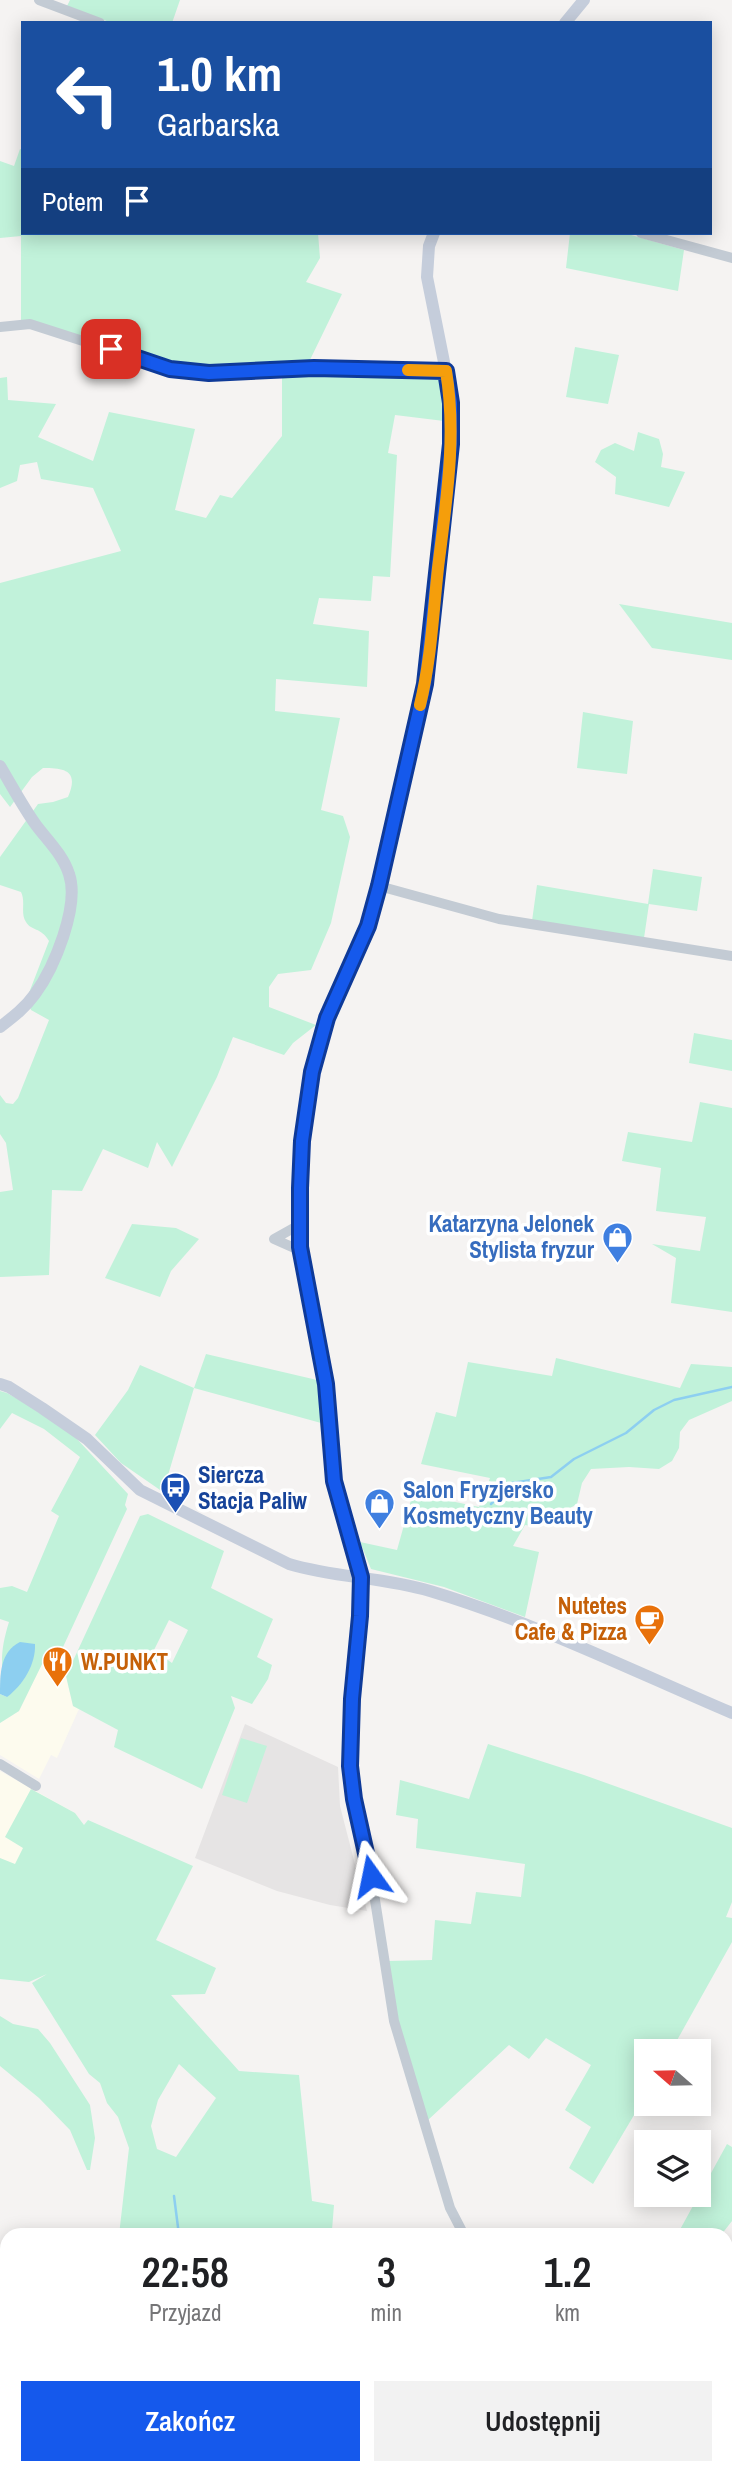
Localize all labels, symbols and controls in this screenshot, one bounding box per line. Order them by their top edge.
text: 1.0 km [157,40,282,106]
icon: left [42,49,133,140]
text: Garbarska [157,103,280,146]
icon: arrive [118,182,156,220]
text: Potem [42,184,104,219]
pin [81,319,141,379]
icon: arrive [92,330,130,368]
place label: Katarzyna Jelonek Stylista fryzur [428,1208,595,1265]
shop icon: Katarzyna Jelonek Stylista fryzur [600,1220,634,1264]
place label: Siercza Stacja Paliw [198,1459,307,1516]
bus stop icon: Siercza Stacja Paliw [158,1471,192,1515]
place label: Salon Fryzjersko Kosmetyczny Beauty [403,1474,593,1531]
shop icon: Salon Fryzjersko Kosmetyczny Beauty [363,1486,397,1530]
place label: Nutetes Cafe & Pizza [515,1590,628,1647]
cafe icon: Nutetes Cafe & Pizza [633,1602,667,1646]
restaurant icon: W.PUNKT [41,1645,75,1689]
place label: W.PUNKT [81,1646,168,1677]
position arrow [334,1839,408,1913]
north arrow [634,2039,710,2116]
map controls [634,2039,711,2207]
button: layers [634,2130,711,2207]
text: 22:58 [142,2244,229,2300]
text: 3 [377,2244,396,2300]
text: 1.2 [544,2244,591,2300]
text: Przyjazd [149,2297,221,2328]
text: min [371,2297,402,2328]
text: km [555,2297,580,2328]
button: Zakończ [21,2381,360,2461]
button: Udostępnij [374,2381,712,2461]

